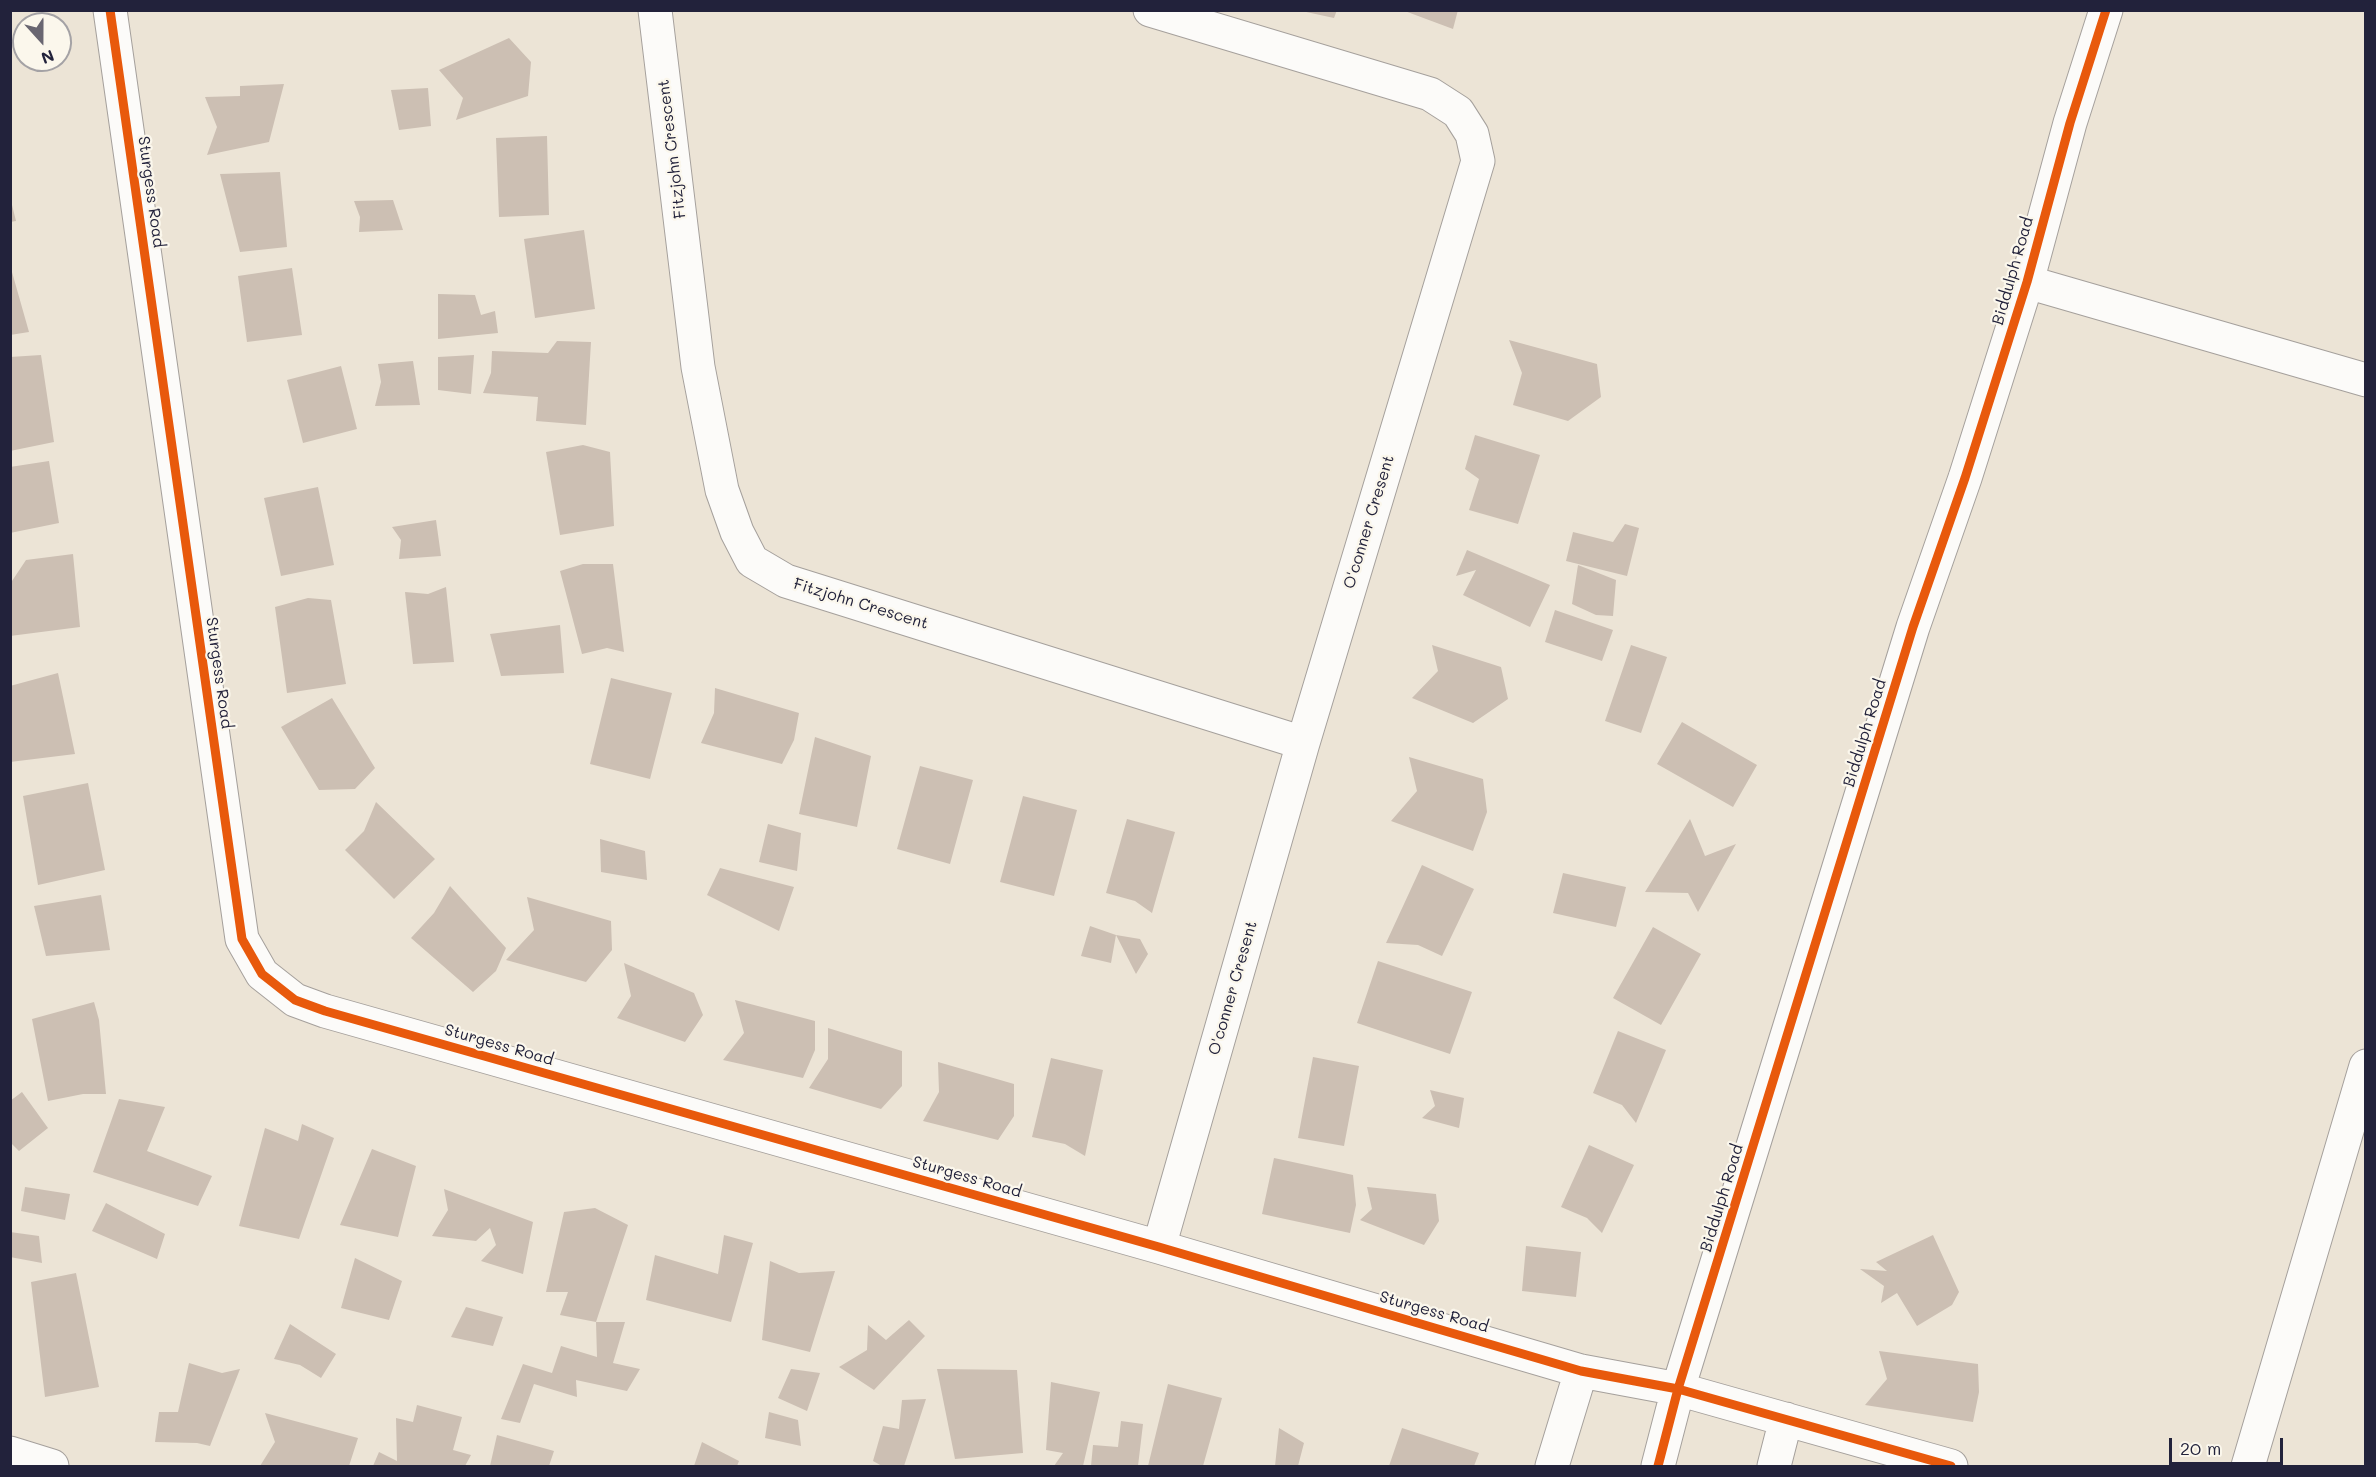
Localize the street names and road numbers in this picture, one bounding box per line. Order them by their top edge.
street label: Fitzjohn Crescent [654,78,690,220]
street label: Sturgess Road [134,135,168,249]
street label: Biddulph Road [1988,215,2038,327]
street label: O'conner Cresent [1340,453,1398,591]
street label: Fitzjohn Crescent [791,574,931,634]
street label: Sturgess Road [202,616,236,730]
street label: Biddulph Road [1839,677,1891,789]
street label: O'conner Cresent [1205,919,1261,1057]
street label: Sturgess Road [442,1020,556,1070]
street label: Biddulph Road [1696,1142,1748,1254]
street label: Sturgess Road [910,1152,1024,1202]
street label: Sturgess Road [1377,1287,1491,1337]

